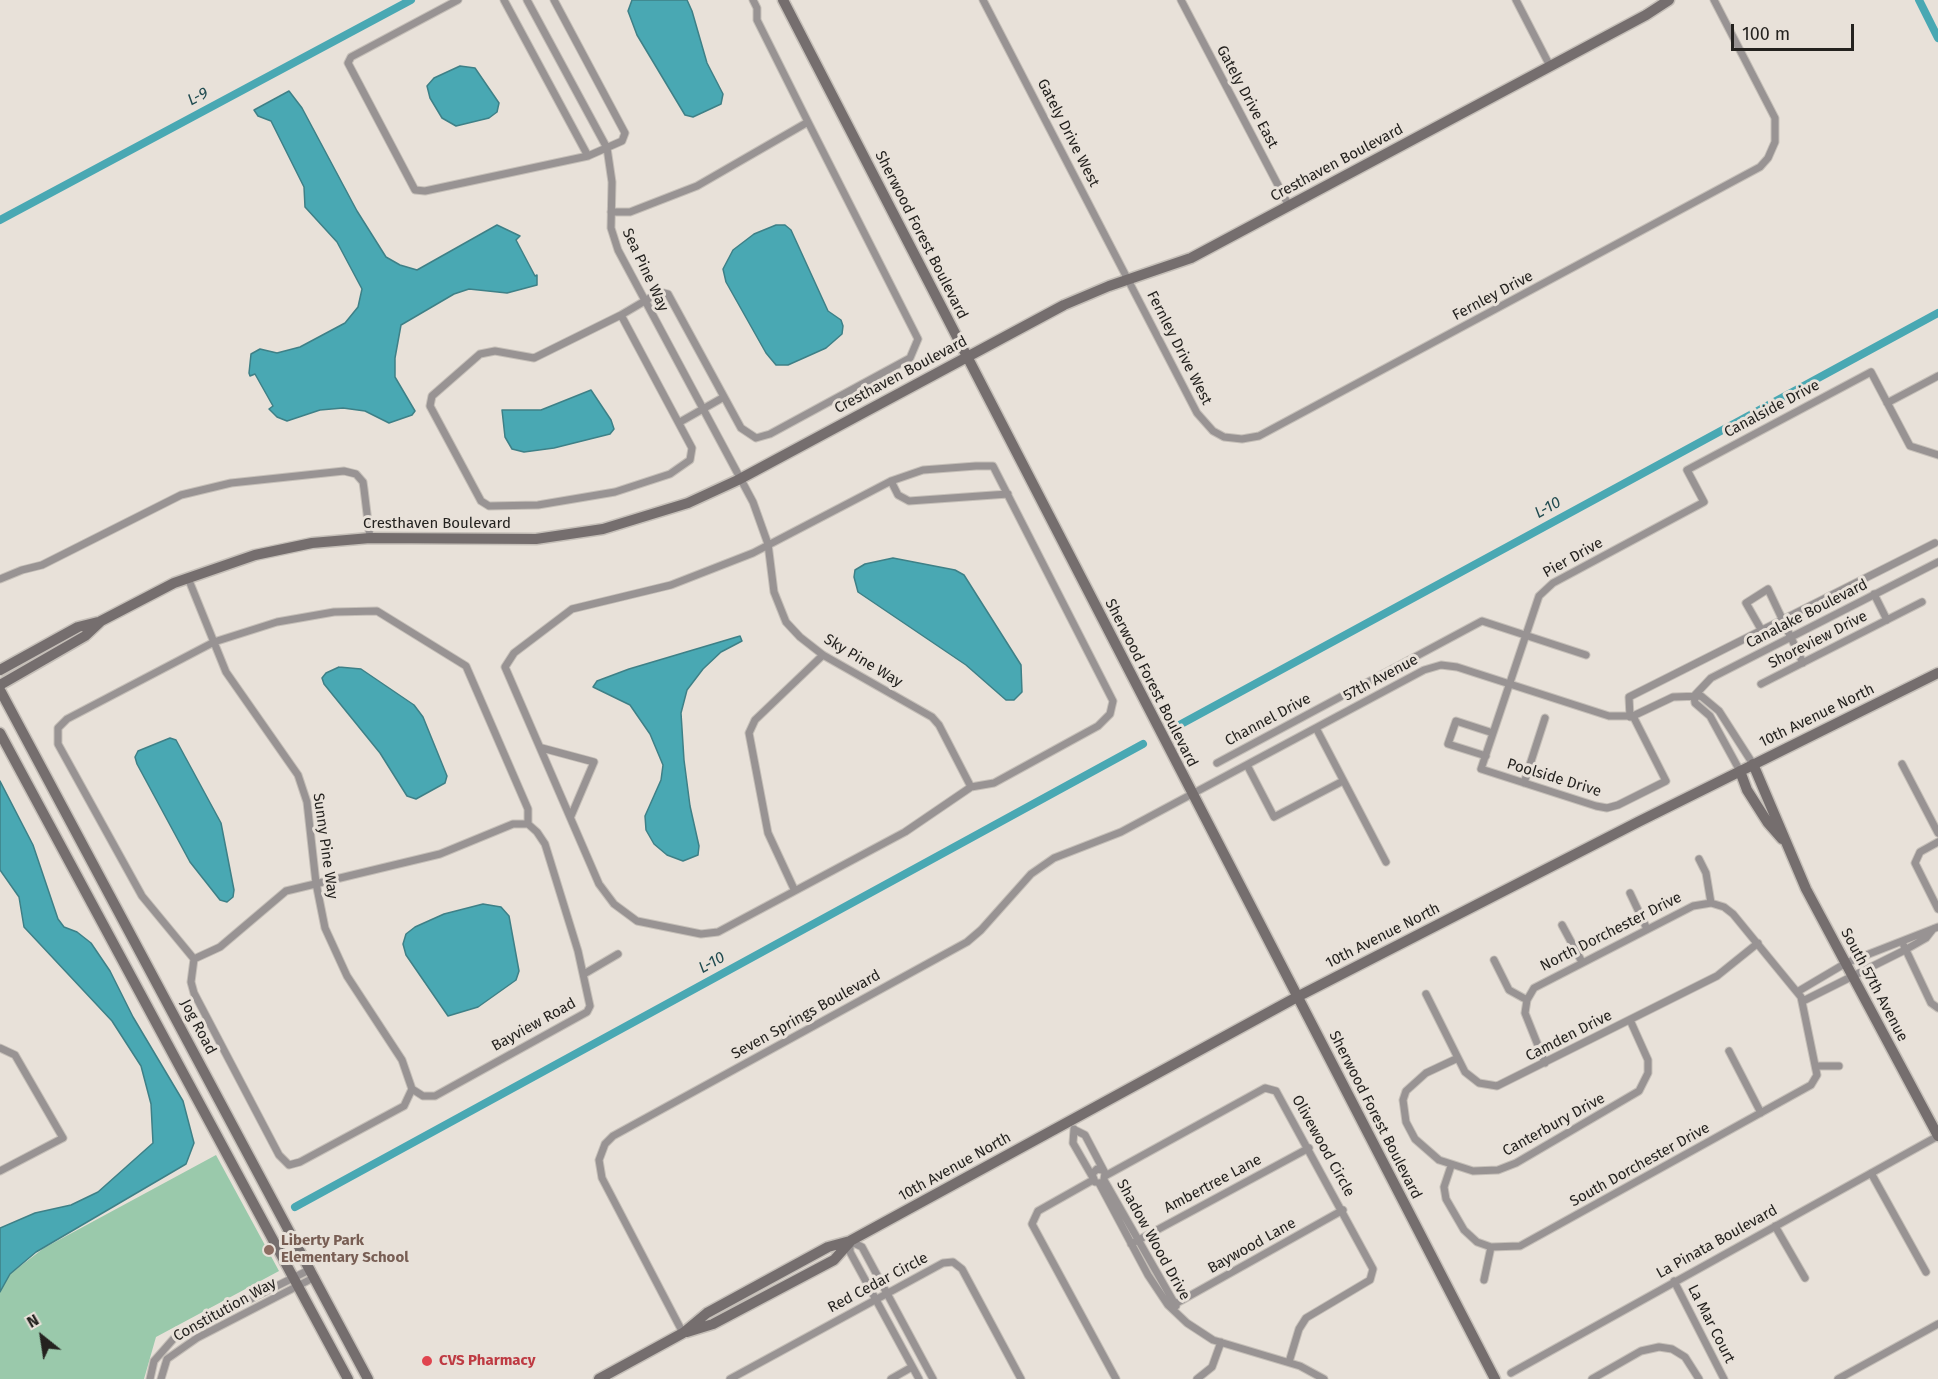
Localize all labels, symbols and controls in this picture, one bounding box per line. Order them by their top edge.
scale bar [1734,12,1857,50]
text: 100 m [1742,23,1790,45]
street label: Gately Drive East [1212,42,1282,152]
street label: Gately Drive West [1033,76,1103,190]
water label: L-9 [184,84,212,110]
street label: Cresthaven Boulevard [1268,120,1406,206]
street label: Sherwood Forest Boulevard [871,148,971,322]
street label: Sea Pine Way [618,226,672,314]
street label: Fernley Drive [1450,267,1536,325]
street label: Fernley Drive West [1143,288,1215,408]
street label: Cresthaven Boulevard [832,332,970,418]
street label: Canalside Drive [1721,376,1823,442]
water label: L-10 [1531,493,1565,523]
street label: Cresthaven Boulevard [363,515,511,533]
street label: Pier Drive [1540,534,1606,582]
street label: Canalake Boulevard [1743,576,1871,652]
street label: Sherwood Forest Boulevard [1101,596,1201,770]
street label: Shoreview Drive [1765,607,1871,673]
street label: Sky Pine Way [820,631,906,691]
street label: 57th Avenue [1341,651,1421,705]
street label: 10th Avenue North [1757,680,1877,752]
street label: Channel Drive [1222,690,1314,750]
street label: Poolside Drive [1505,755,1603,801]
street label: Sunny Pine Way [309,792,341,900]
street label: North Dorchester Drive [1537,889,1685,975]
street label: 10th Avenue North [1323,899,1443,973]
street label: South 57th Avenue [1837,925,1911,1045]
water label: L-10 [695,948,729,978]
street label: Seven Springs Boulevard [728,966,884,1064]
street label: Bayview Road [489,994,579,1056]
street label: Jog Road [176,996,220,1058]
street label: Camden Drive [1523,1007,1615,1065]
street label: Sherwood Forest Boulevard [1325,1028,1425,1202]
street label: Canterbury Drive [1500,1089,1608,1161]
street label: Olivewood Circle [1288,1092,1358,1200]
street label: South Dorchester Drive [1567,1119,1713,1211]
street label: 10th Avenue North [896,1129,1014,1205]
street label: Ambertree Lane [1161,1151,1265,1217]
street label: Shadow Wood Drive [1112,1176,1194,1304]
street label: La Pinata Boulevard [1653,1201,1781,1283]
street label: Baywood Lane [1205,1214,1299,1278]
place label: Liberty Park Elementary School [281,1232,409,1267]
marker: Liberty Park Elementary School [262,1243,276,1257]
street label: Red Cedar Circle [825,1249,931,1317]
street label: Constitution Way [170,1274,280,1346]
street label: La Mar Court [1683,1282,1739,1366]
north arrow [12,1307,72,1367]
text: N [23,1310,42,1332]
place label: CVS Pharmacy [439,1352,536,1370]
marker: CVS Pharmacy [420,1354,434,1368]

